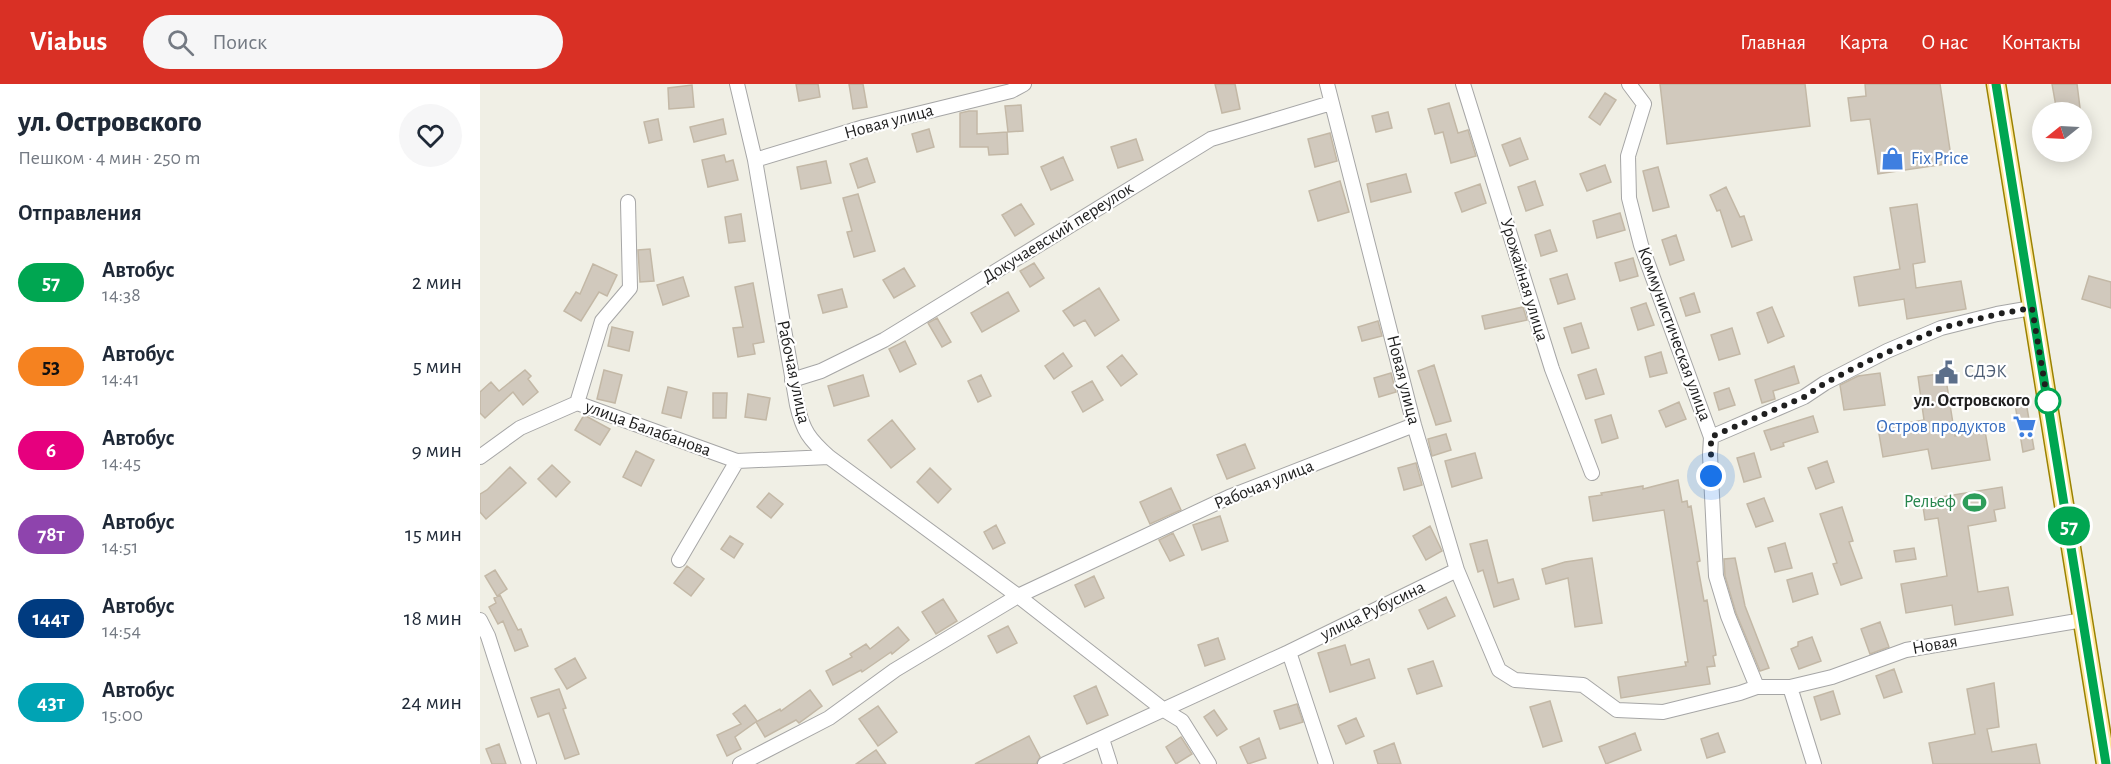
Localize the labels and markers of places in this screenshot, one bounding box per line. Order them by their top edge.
shop icon: Fix Price [1880,146,1906,172]
place label: Fix Price [1911,150,1968,168]
public building icon: СДЭК [1933,359,1959,385]
place label: СДЭК [1964,363,2007,381]
marker: ул. Островского [2035,388,2061,414]
place label: ул. Островского [1913,392,2030,410]
supermarket icon: Остров продуктов [2011,414,2037,440]
place label: Остров продуктов [1876,418,2006,436]
sports icon: Рельеф [1961,489,1987,515]
place label: Рельеф [1904,493,1956,511]

